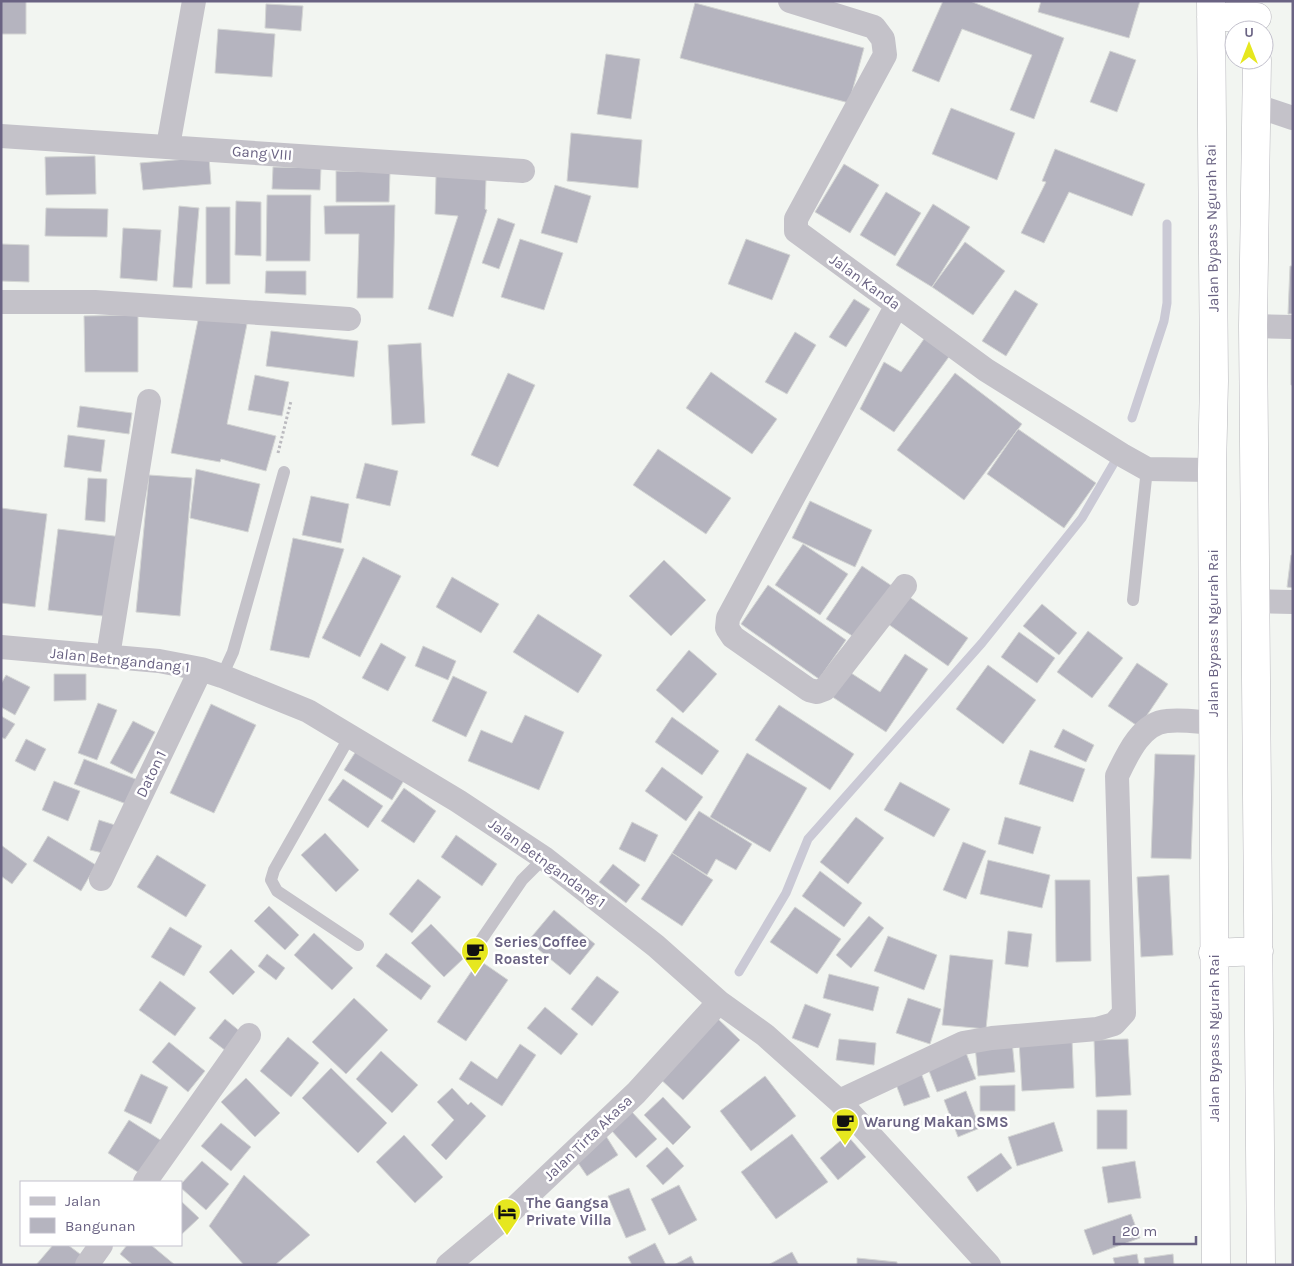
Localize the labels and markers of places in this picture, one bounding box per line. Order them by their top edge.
place label: Series Coffee Roaster [494,933,587,968]
cafe icon: Series Coffee Roaster [460,936,490,975]
cafe icon: Warung Makan SMS [830,1107,860,1146]
place label: Warung Makan SMS [864,1113,1008,1131]
place label: The Gangsa Private Villa [526,1194,612,1229]
hotel icon: The Gangsa Private Villa [492,1197,522,1236]

